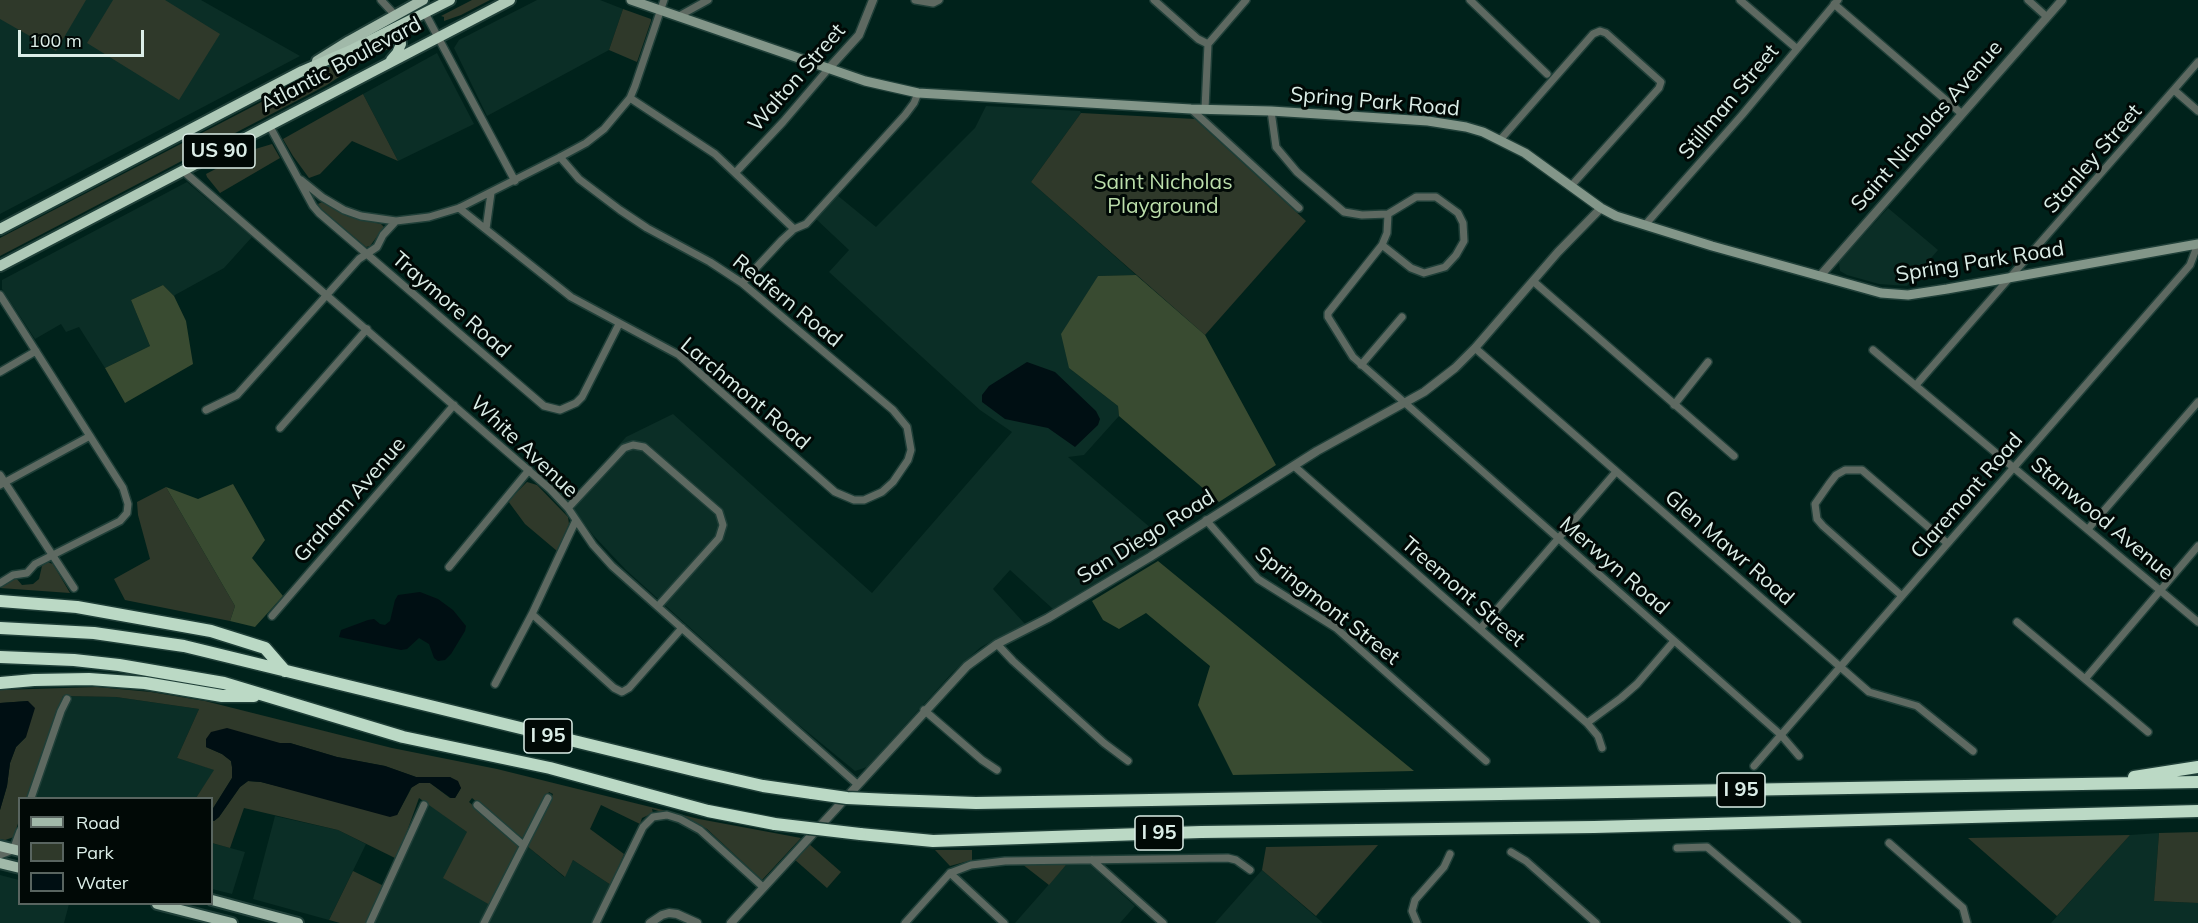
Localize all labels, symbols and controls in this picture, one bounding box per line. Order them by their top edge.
street label: Atlantic Boulevard [256,12,426,118]
scale bar [21,18,147,56]
street label: Walton Street [743,19,851,137]
text: 100 m [29,29,82,52]
street label: Saint Nicholas Avenue [1846,36,2008,216]
street label: Stillman Street [1674,39,1784,165]
street label: Spring Park Road [1289,82,1461,122]
street label: Stanley Street [2039,99,2147,219]
road number: US 90 [183,134,255,168]
park label: Saint Nicholas Playground [1093,170,1233,220]
street label: Spring Park Road [1894,236,2066,288]
street label: Traymore Road [387,247,515,363]
street label: Redfern Road [727,249,847,353]
street label: Larchmont Road [675,333,815,455]
street label: White Avenue [465,391,583,503]
street label: Claremont Road [1906,428,2028,564]
street label: Graham Avenue [289,432,411,568]
street label: Stanwood Avenue [2026,452,2178,586]
street label: San Diego Road [1073,485,1219,589]
street label: Glen Mawr Road [1659,485,1799,611]
street label: Merwyn Road [1554,512,1674,620]
street label: Treemont Street [1396,532,1530,652]
street label: Springmont Street [1250,542,1404,670]
road number: I 95 [524,719,572,753]
road number: I 95 [1717,773,1765,807]
legend [18,797,213,905]
text: Road [76,811,120,834]
road number: I 95 [1135,816,1183,850]
text: Park [76,841,114,864]
text: Water [76,871,128,894]

